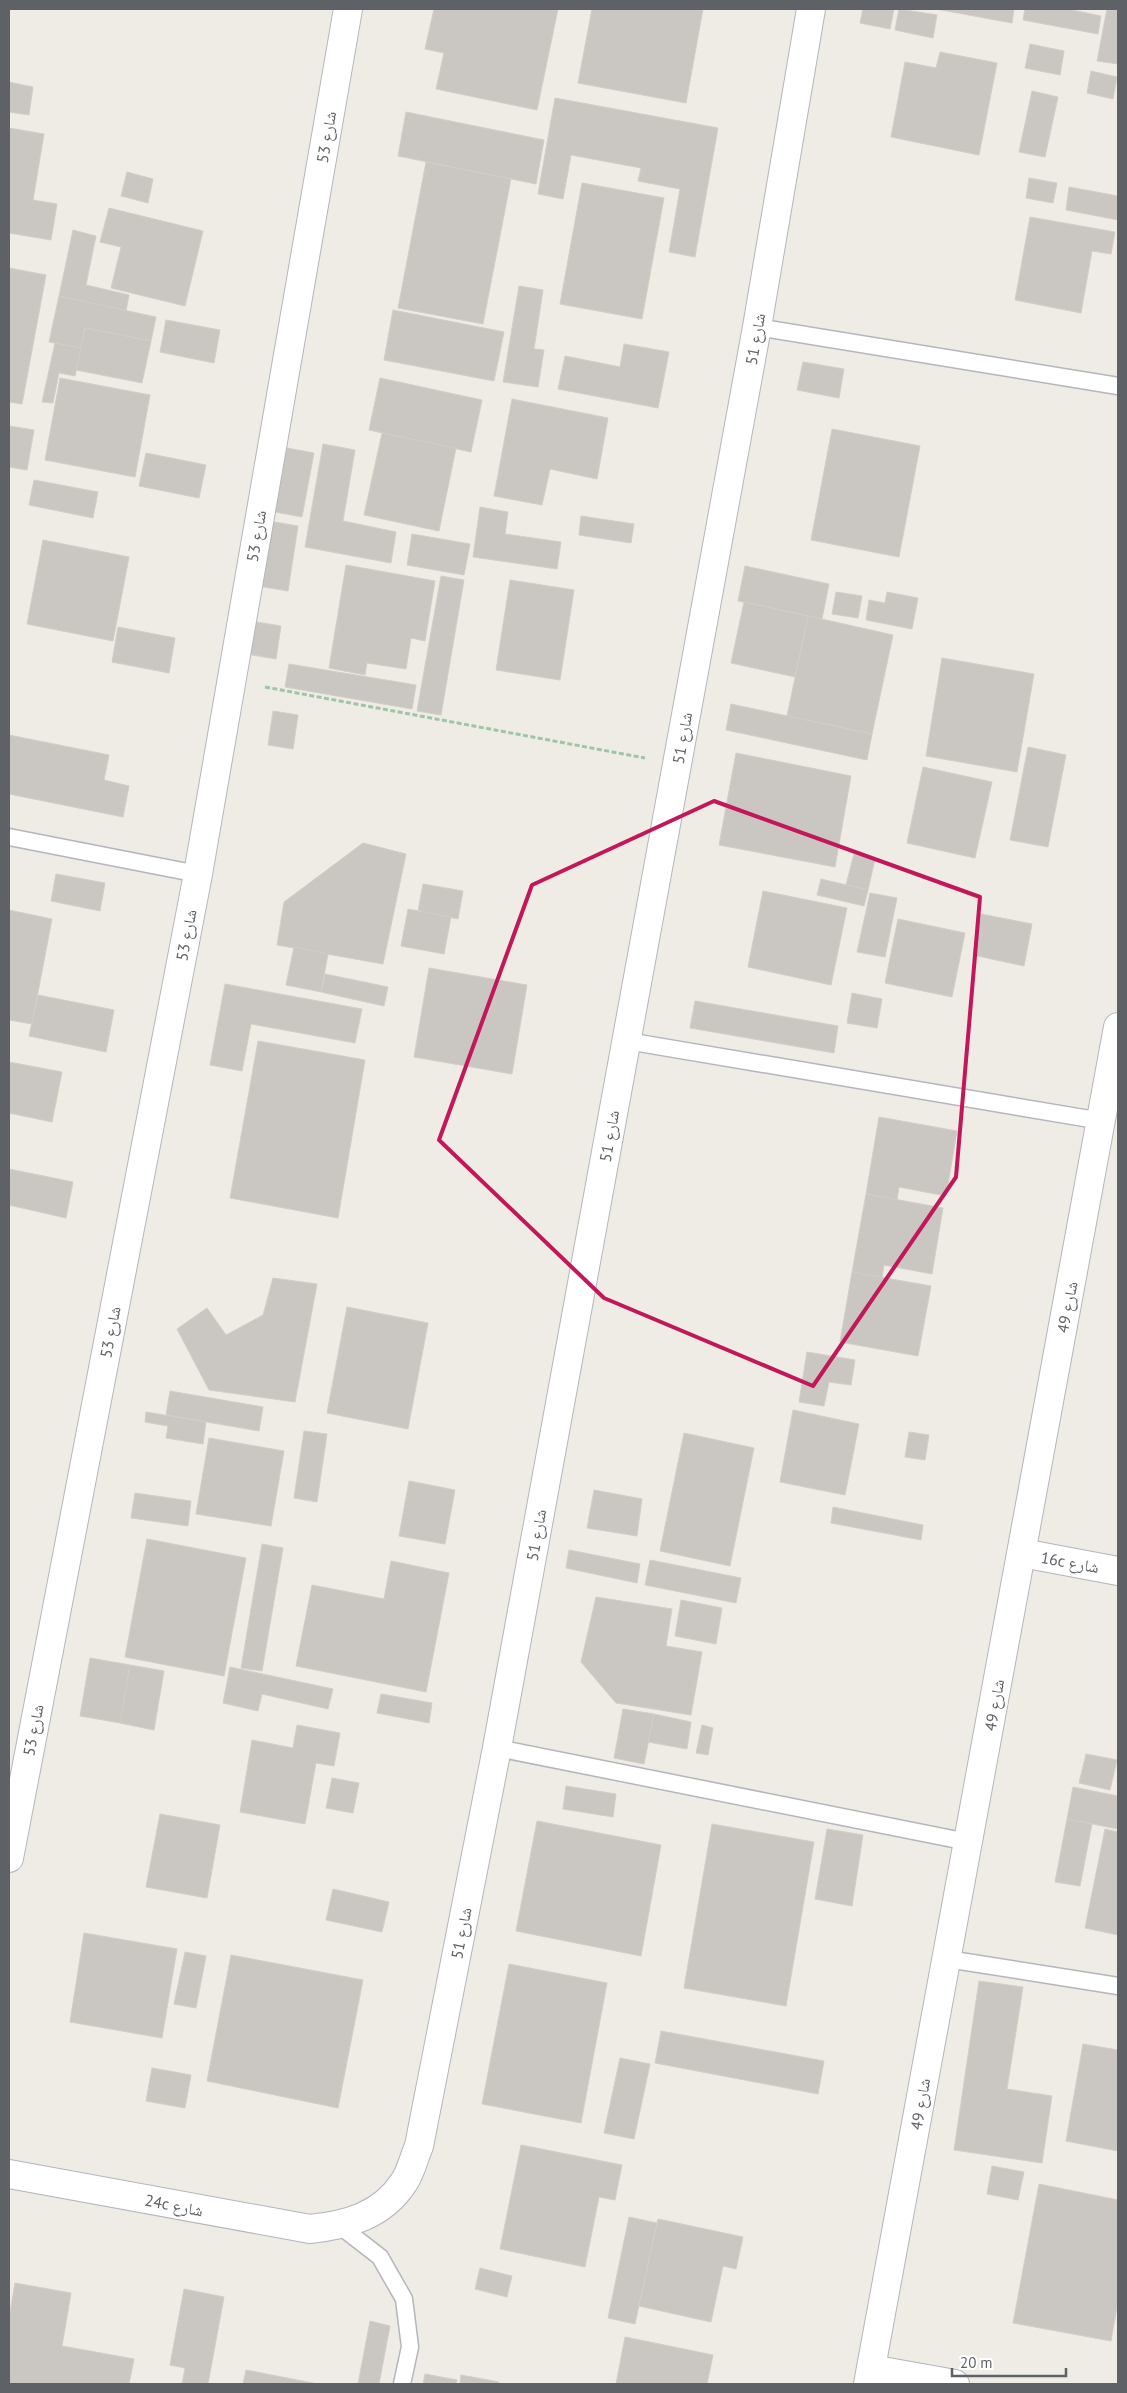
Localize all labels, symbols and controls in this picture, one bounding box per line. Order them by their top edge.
street label: شارع 53 [312,110,341,165]
street label: شارع 51 [741,312,770,367]
street label: شارع 53 [242,509,271,564]
street label: شارع 51 [668,711,697,766]
street label: شارع 53 [171,907,202,963]
street label: شارع 51 [595,1109,624,1164]
street label: شارع 49 [1052,1279,1083,1335]
street label: شارع 53 [95,1304,126,1360]
street label: شارع 51 [522,1508,551,1563]
street label: 16c شارع [1039,1547,1101,1578]
street label: شارع 49 [980,1678,1009,1733]
street label: شارع 53 [18,1702,49,1758]
street label: شارع 51 [446,1905,477,1961]
street label: شارع 49 [906,2077,935,2132]
street label: 24c شارع [143,2190,205,2221]
scale bar [952,2346,1066,2378]
text: 20 m [960,2353,993,2372]

